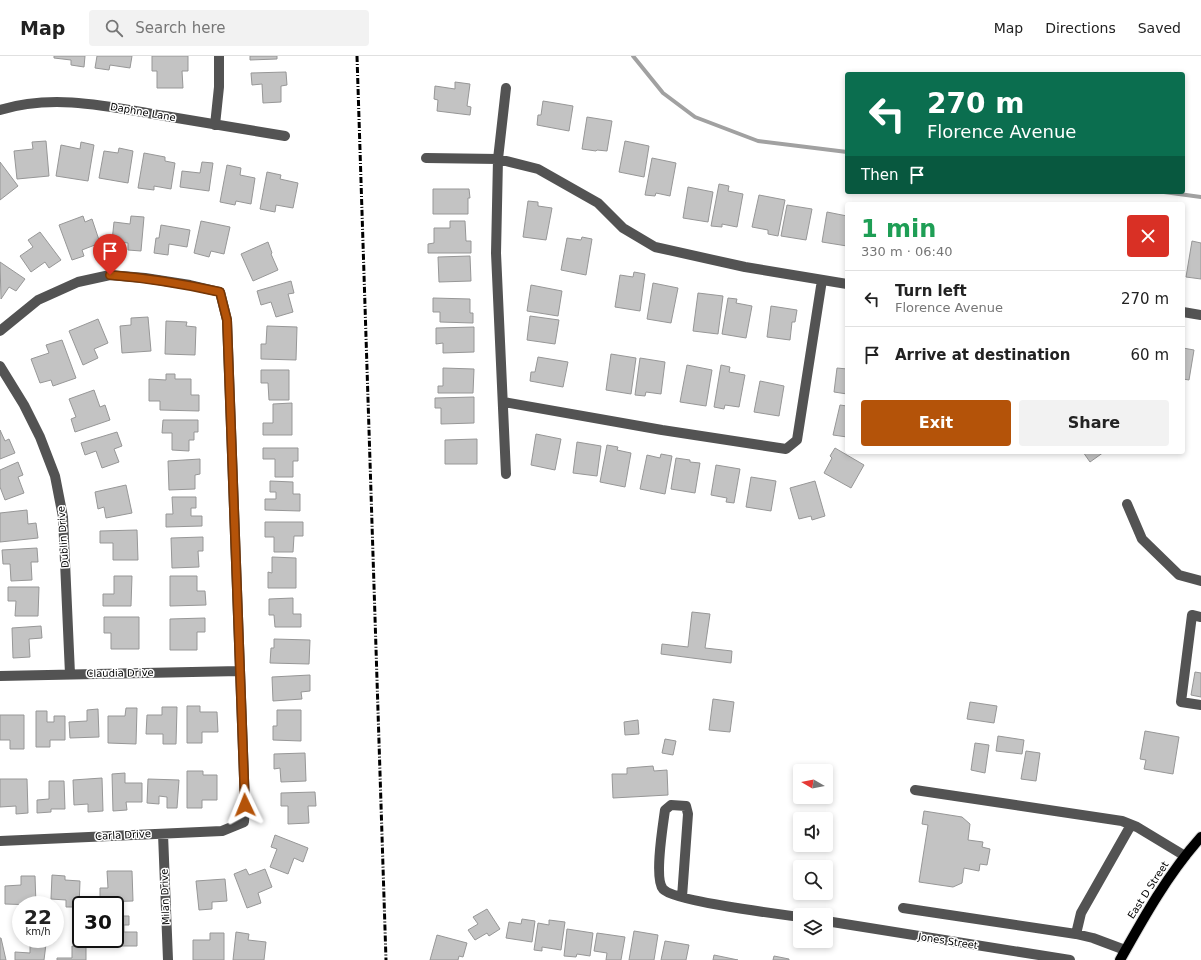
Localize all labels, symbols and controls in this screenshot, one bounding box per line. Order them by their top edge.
search box [89,10,369,46]
text: Map [20,17,65,39]
icon: search [103,17,125,39]
text: Search here [135,19,225,37]
text: Map [994,20,1023,36]
text: Directions [1045,20,1116,36]
text: Saved [1138,20,1181,36]
text: 270 m [927,87,1024,120]
icon: left [861,88,913,140]
street label: Daphne Lane [109,101,177,123]
text: Florence Avenue [927,121,1076,142]
icon: arrive [906,164,928,186]
text: Then [861,166,898,184]
text: 1 min [861,215,936,243]
button: close [1127,215,1169,257]
pin [93,234,127,275]
icon: arrive [99,240,121,262]
text: 330 m · 06:40 [861,244,952,259]
text: Turn left [895,282,967,300]
icon: left [861,288,883,310]
text: 270 m [1121,290,1169,308]
text: Florence Avenue [895,300,1003,315]
icon: arrive [861,344,883,366]
text: Arrive at destination [895,346,1070,364]
text: 60 m [1131,346,1169,364]
button: Exit [861,400,1011,446]
button: Share [1019,400,1169,446]
street label: Dublin Drive [55,506,71,568]
street label: Claudia Drive [86,667,154,679]
north arrow [793,764,833,804]
map controls [793,764,833,948]
position arrow [224,784,266,826]
button: sound [793,812,833,852]
street label: Carla Drive [95,828,151,842]
street label: East D Street [1125,859,1171,921]
button: search [793,860,833,900]
street label: Milan Drive [159,869,171,925]
speed limit sign: 30 [72,896,124,948]
text: 22 [24,905,52,929]
button: layers [793,908,833,948]
text: km/h [25,926,51,937]
street label: Jones Street [916,931,979,951]

